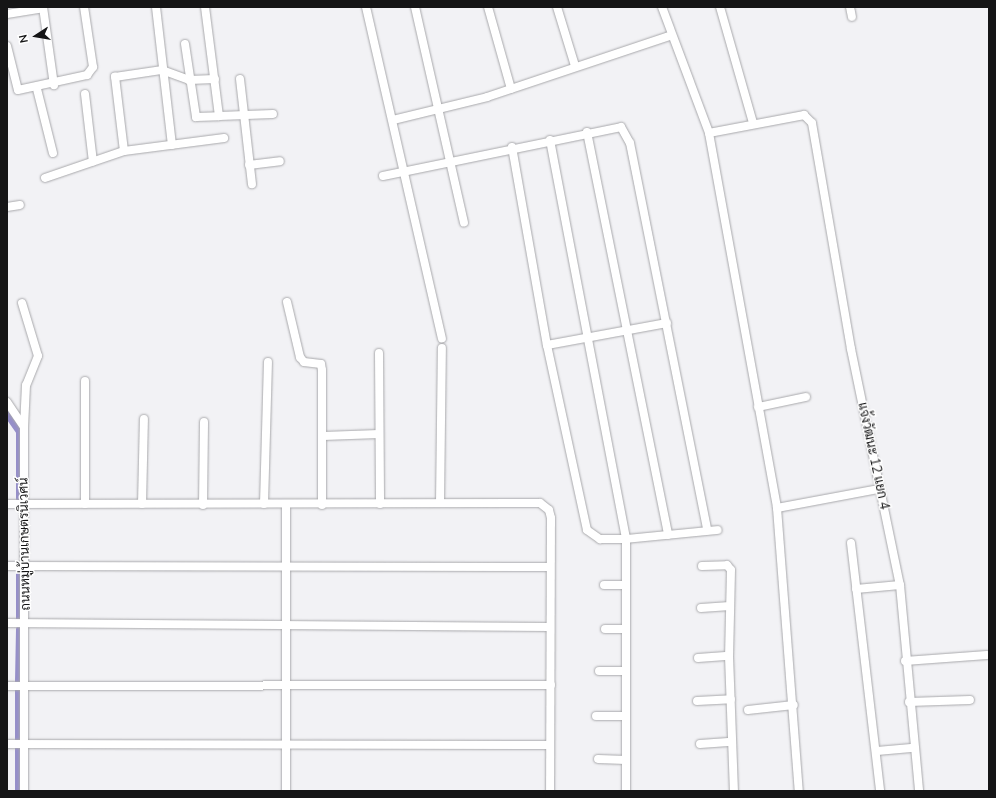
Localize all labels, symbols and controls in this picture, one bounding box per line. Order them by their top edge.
north arrow [16,16,56,56]
text: N [16,33,32,44]
street label: แจ้งวัฒนะ 12 แยก 4 [854,401,892,511]
street label: ถนนหมู่บ้านเกษตรนิเวศน์ [16,477,34,611]

